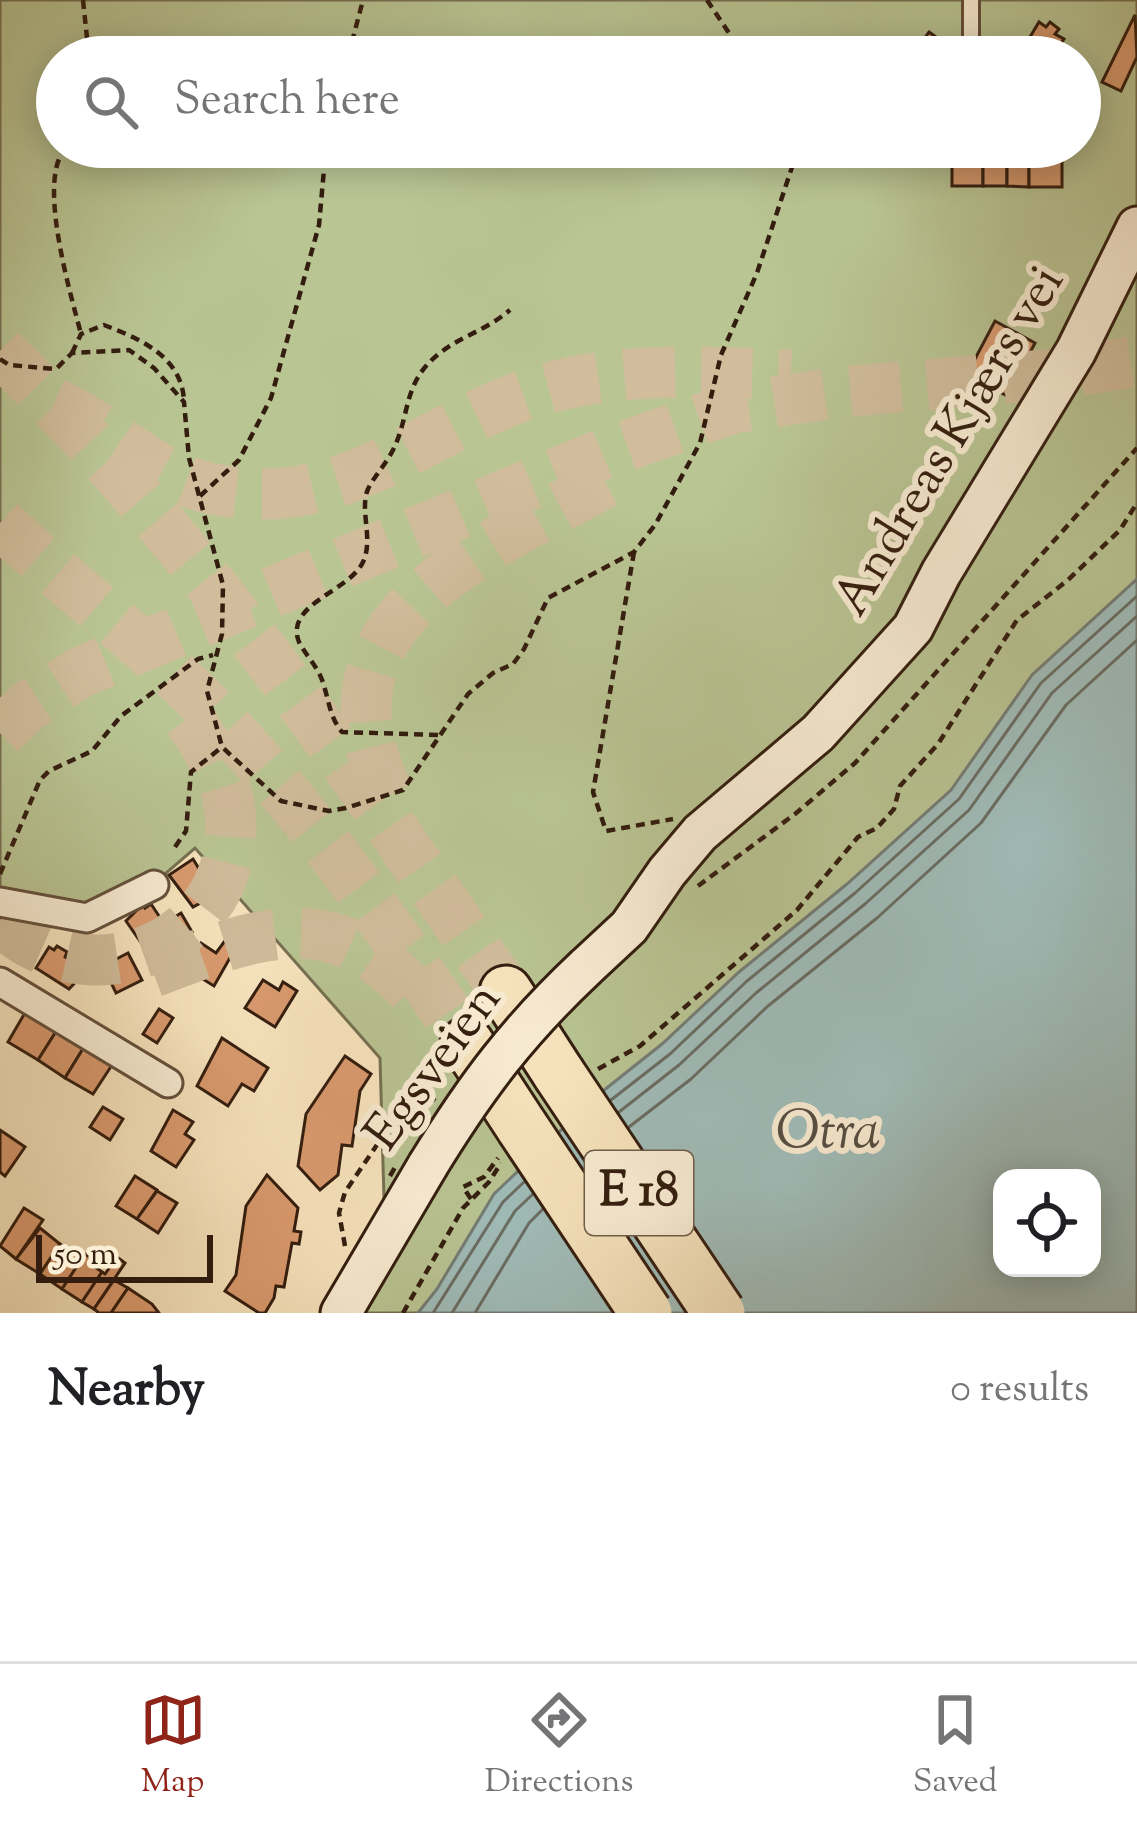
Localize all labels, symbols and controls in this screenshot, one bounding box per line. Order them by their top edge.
search box [36,36,1101,168]
icon: search [78,69,144,135]
text: Search here [174,70,400,135]
street label: Andreas Kjærs vei [817,253,1085,631]
street label: Egsveien [349,969,521,1167]
water label: Otra [776,1095,880,1173]
road number: E 18 [585,1151,693,1235]
map controls [993,1169,1101,1277]
button: locate [993,1169,1101,1277]
scale bar [36,1229,213,1282]
text: 50 m [54,1232,117,1280]
text: Nearby [48,1355,205,1428]
text: 0 results [950,1363,1089,1419]
tab: Map [140,1687,206,1807]
tab: Directions [485,1687,634,1807]
tab: Saved [913,1687,997,1807]

